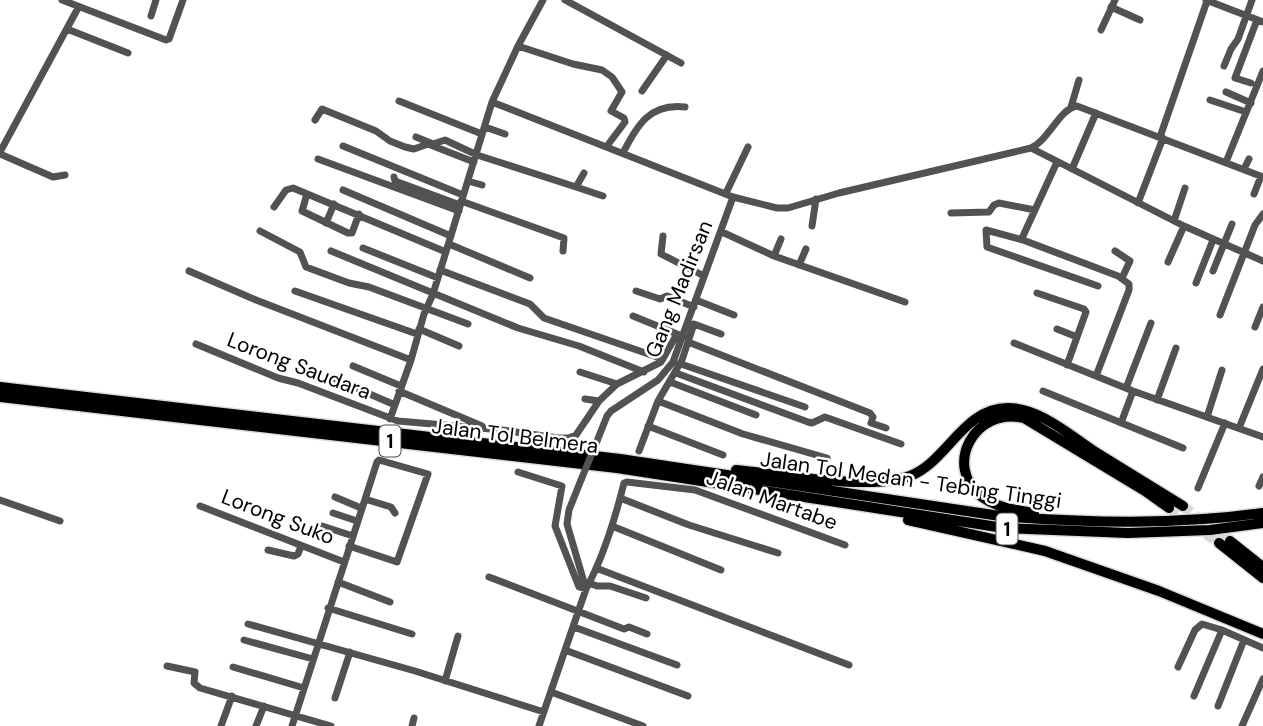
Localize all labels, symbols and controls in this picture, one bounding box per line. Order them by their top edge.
street label: Gang Madirsan [639,216,719,362]
street label: Lorong Saudara [223,326,375,406]
street label: Jalan Tol Belmera [430,412,600,460]
road number: 1 [380,426,400,456]
street label: Jalan Tol Medan - Tebing Tinggi [759,445,1063,515]
street label: Jalan Martabe [703,463,841,537]
street label: Lorong Suko [218,483,338,551]
road number: 1 [996,514,1018,544]

